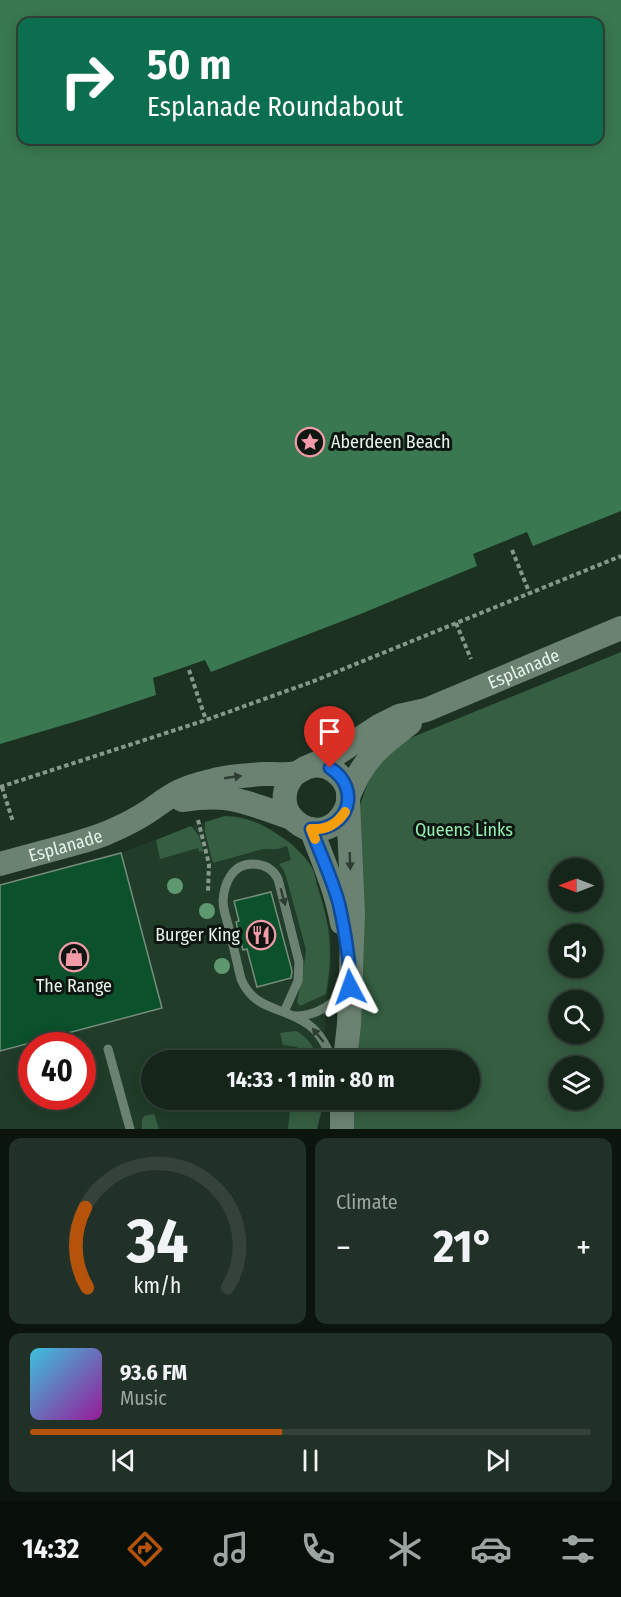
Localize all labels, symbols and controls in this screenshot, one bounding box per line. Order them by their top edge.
text: 50 m [147,40,231,90]
icon: right [48,42,126,120]
text: Esplanade Roundabout [147,91,403,123]
place icon: Aberdeen Beach [294,426,326,458]
place label: Aberdeen Beach [331,431,450,453]
street label: Esplanade [484,644,563,694]
pin [304,706,355,768]
icon: arrive [313,715,346,748]
one-way arrow [224,773,243,782]
park label: Queens Links [415,819,513,841]
street label: Esplanade [26,825,106,867]
one-way arrow [346,851,355,870]
north arrow [549,858,603,912]
map controls [549,858,603,1110]
one-way arrow [278,888,288,906]
restaurant icon: Burger King [245,919,277,951]
place label: Burger King [155,924,241,946]
button: sound [549,924,603,978]
shop icon: The Range [58,941,90,973]
position arrow [318,955,382,1019]
place label: The Range [36,975,112,997]
button: search [549,990,603,1044]
one-way arrow [311,1027,324,1043]
speed limit sign: 40 [18,1032,96,1110]
button: layers [549,1056,603,1110]
text: 14:33 · 1 min · 80 m [226,1066,395,1093]
text: Climate [336,1190,398,1214]
text: 34 [126,1204,188,1279]
text: 21° [433,1220,494,1274]
text: − [336,1228,351,1268]
text: + [576,1228,591,1268]
text: km/h [134,1273,181,1299]
text: 93.6 FM [120,1359,187,1386]
text: Music [120,1386,167,1410]
icon: previous [107,1444,140,1477]
icon: pause [294,1444,327,1477]
icon: next [481,1444,514,1477]
icon: directions [124,1528,166,1570]
icon: music [210,1528,252,1570]
icon: phone [297,1528,339,1570]
icon: climate [384,1528,426,1570]
icon: car [470,1528,512,1570]
icon: filters [557,1528,599,1570]
text: 14:32 [22,1533,79,1565]

